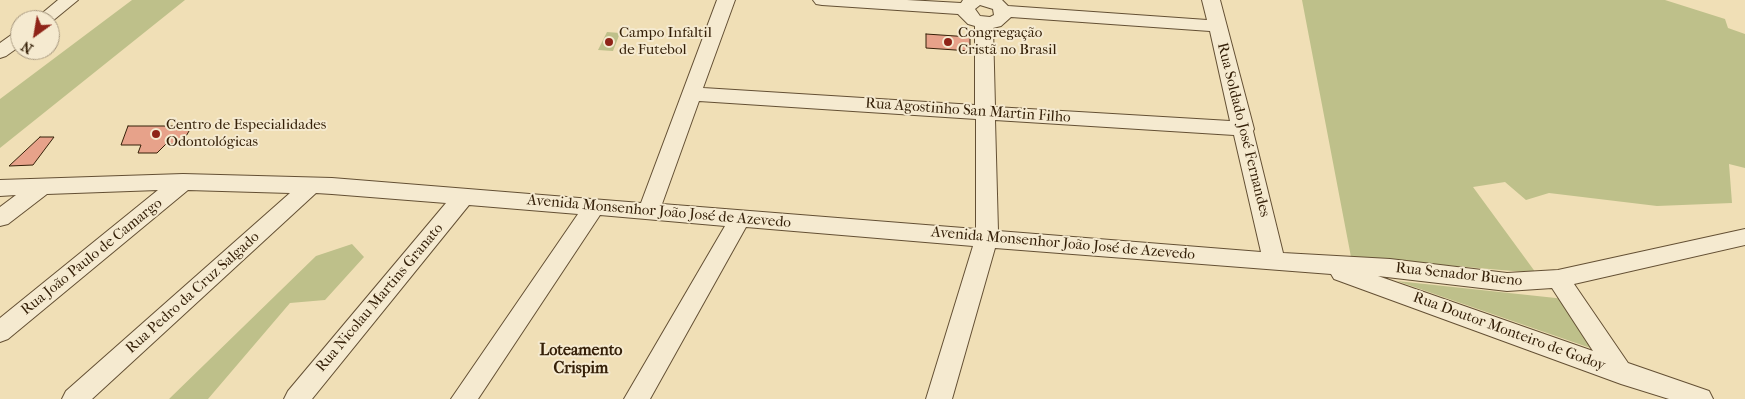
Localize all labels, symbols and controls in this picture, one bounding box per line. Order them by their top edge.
north arrow [10,10,60,60]
place label: Campo Infaltil de Futebol [619,24,712,59]
place label: Congregação Cristã no Brasil [958,24,1057,59]
marker: Campo Infaltil de Futebol [603,36,615,48]
marker: Congregação Cristã no Brasil [942,36,954,48]
text: N [18,37,36,57]
street label: Rua Soldado José Fernandes [1213,41,1273,219]
street label: Rua Agostinho San Martin Filho [865,95,1071,127]
place label: Centro de Especialidades Odontológicas [166,116,326,151]
marker: Centro de Especialidades Odontológicas [150,128,162,140]
street label: Avenida Monsenhor João José de Azevedo [526,191,792,233]
street label: Rua João Paulo de Camargo [18,195,166,319]
street label: Rua Nicolau Martins Granato [312,220,448,376]
street label: Avenida Monsenhor João José de Azevedo [930,223,1196,265]
street label: Rua Pedro da Cruz Salgado [123,228,263,358]
street label: Rua Senador Bueno [1395,259,1523,291]
street label: Rua Doutor Monteiro de Godoy [1410,289,1608,375]
district label: Loteamento Crispim [540,341,622,379]

